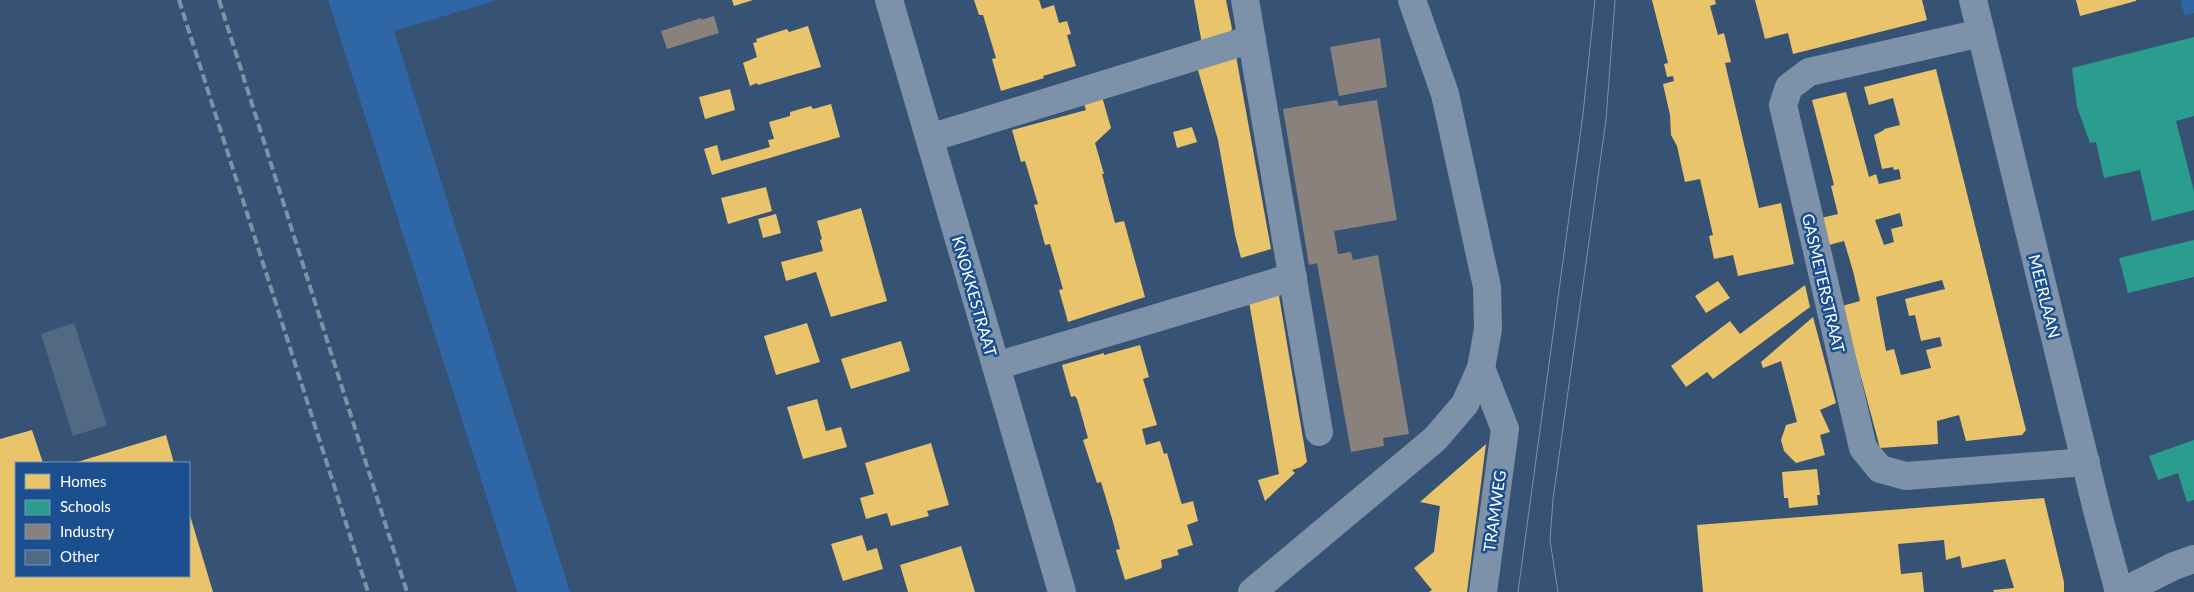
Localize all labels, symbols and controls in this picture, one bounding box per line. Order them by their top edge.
street label: GASMETERSTRAAT [1799,212,1849,355]
street label: KNOKKESTRAAT [949,234,1001,359]
street label: MEERLAAN [2025,252,2065,340]
legend [15,462,190,577]
street label: TRAMWEG [1479,469,1509,553]
text: Homes [60,472,106,490]
text: Schools [60,497,111,515]
text: Industry [60,522,115,540]
text: Other [60,547,100,565]

